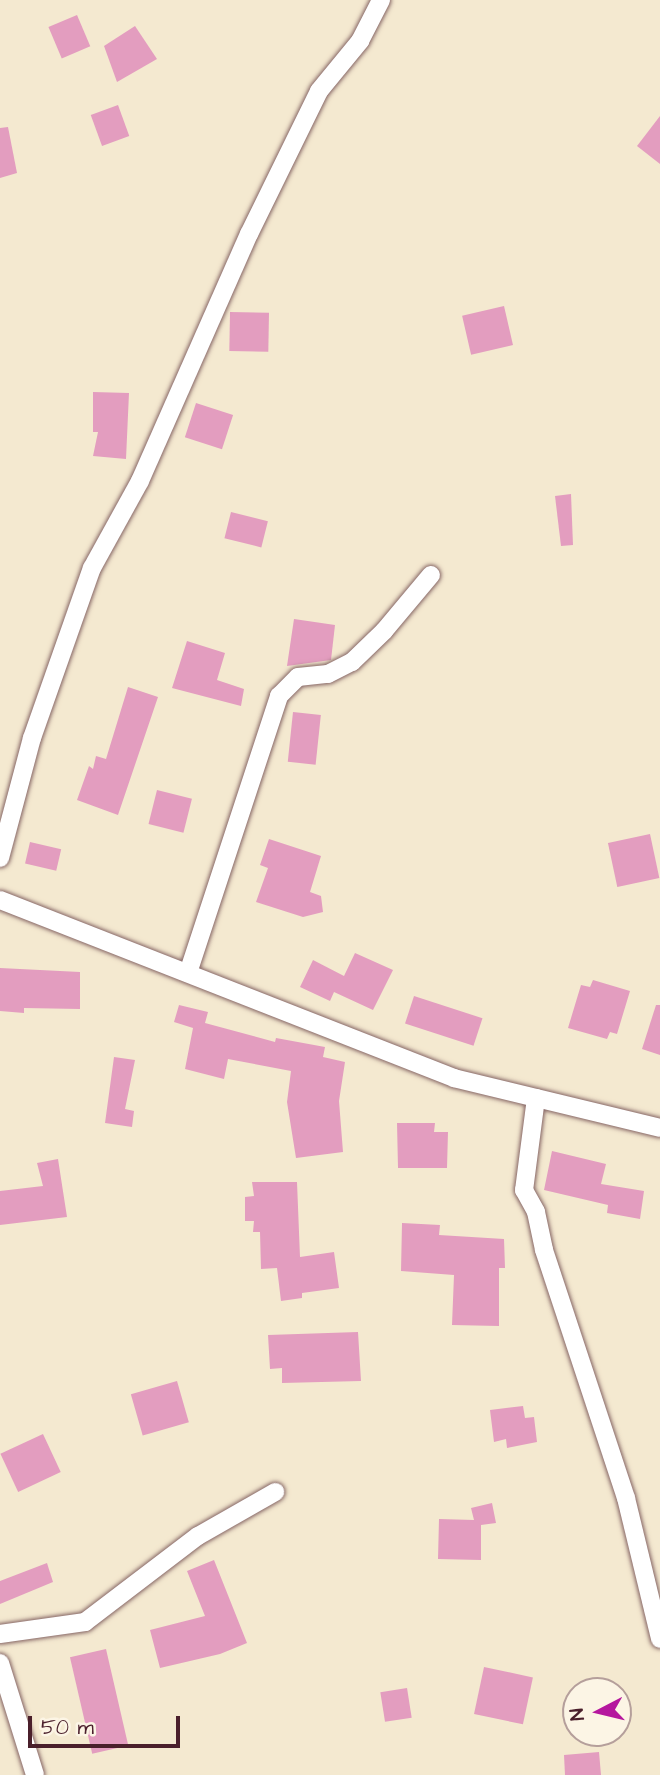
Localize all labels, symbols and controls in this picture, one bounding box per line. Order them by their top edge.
north arrow [562,1677,632,1747]
scale bar [32,1702,184,1746]
text: N [564,1707,592,1722]
text: 50 m [41,1713,94,1742]

